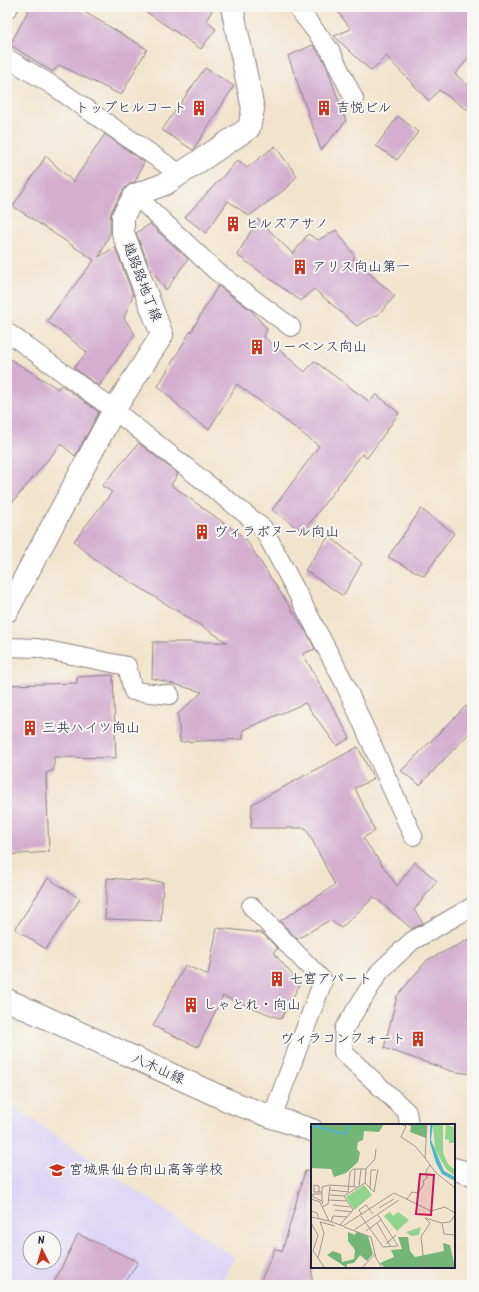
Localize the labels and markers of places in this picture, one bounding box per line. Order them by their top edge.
place label: トップヒルコート [75,97,187,119]
place label: 吉悦ビル [336,97,392,119]
building icon: トップヒルコート [190,99,208,117]
building icon: 吉悦ビル [315,99,333,117]
place label: ヒルズアサノ [245,213,328,235]
building icon: ヒルズアサノ [224,215,242,233]
place label: アリス向山第一 [312,256,410,278]
building icon: アリス向山第一 [291,258,309,276]
place label: リーベンス向山 [269,336,367,358]
building icon: リーベンス向山 [248,338,266,356]
place label: ヴィラボヌール向山 [214,521,339,543]
building icon: ヴィラボヌール向山 [193,523,211,541]
place label: 三共ハイツ向山 [42,717,140,739]
building icon: 三共ハイツ向山 [21,719,39,737]
place label: 七宮アパート [289,968,372,990]
building icon: 七宮アパート [268,970,286,988]
place label: しゃとれ・向山 [203,994,301,1016]
building icon: しゃとれ・向山 [182,996,200,1014]
place label: ヴィラコンフォート [280,1028,406,1050]
building icon: ヴィラコンフォート [409,1030,427,1048]
place label: 宮城県仙台向山高等学校 [69,1159,223,1181]
school or university icon: 宮城県仙台向山高等学校 [48,1161,66,1179]

